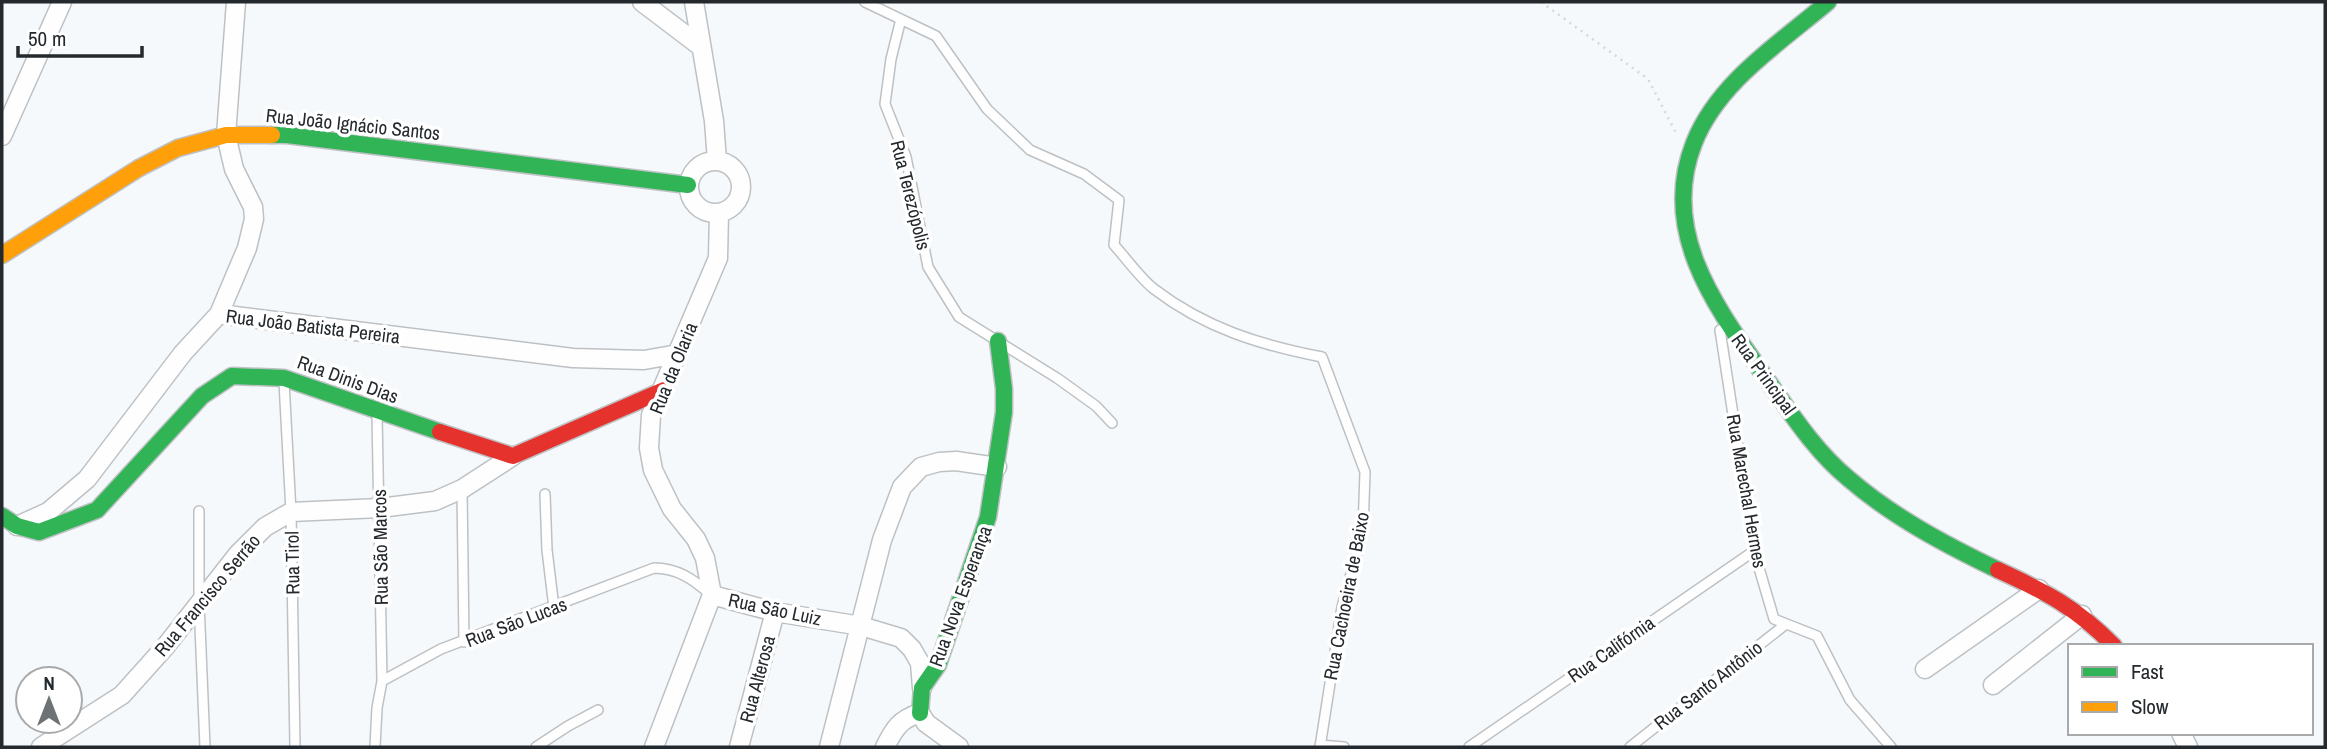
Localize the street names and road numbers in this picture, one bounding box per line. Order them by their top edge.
street label: Rua João Ignácio Santos [265,102,442,146]
street label: Rua Terezópolis [885,137,937,253]
street label: Rua João Batista Pereira [225,302,402,350]
street label: Rua da Olaria [643,318,703,418]
street label: Rua Principal [1726,328,1802,420]
street label: Rua Dinis Dias [294,349,402,409]
street label: Rua Marechal Hermes [1721,412,1773,570]
street label: Rua São Marcos [366,489,394,605]
street label: Rua Cachoeira de Baixo [1317,510,1375,682]
street label: Rua Nova Esperança [922,522,998,670]
street label: Rua Francisco Serrão [148,528,266,662]
street label: Rua Tirol [278,531,306,595]
street label: Rua São Luiz [726,586,824,632]
street label: Rua São Lucas [462,591,571,653]
street label: Rua Califórnia [1562,609,1660,688]
street label: Rua Alterosa [733,632,781,725]
street label: Rua Santo Antônio [1648,634,1768,736]

